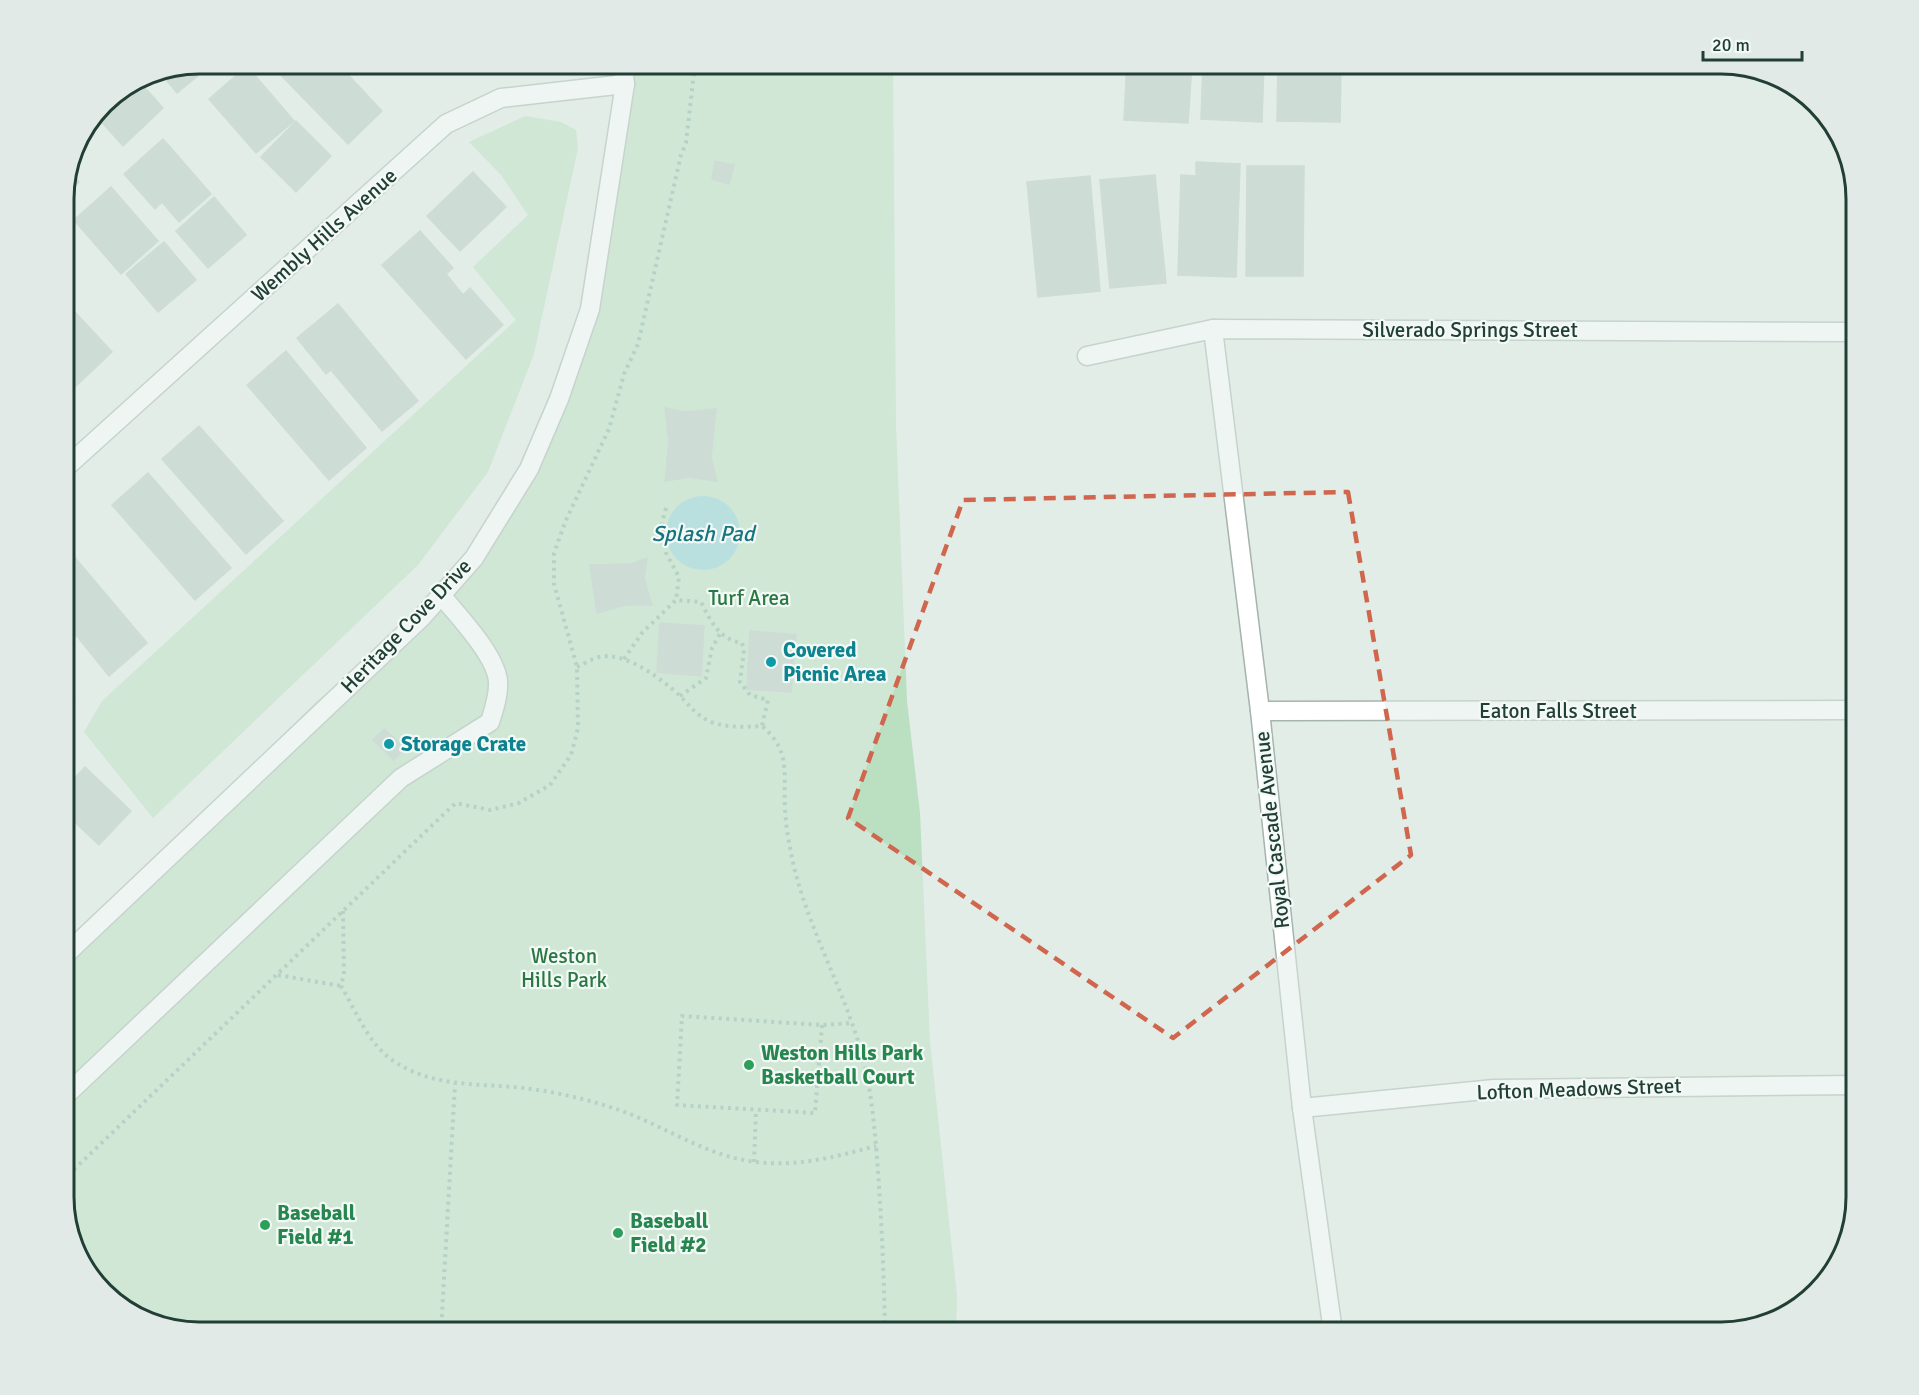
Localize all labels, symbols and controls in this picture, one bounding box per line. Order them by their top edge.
scale bar [1703,24,1802,62]
text: 20 m [1712,34,1750,56]
street label: Wembly Hills Avenue [246,163,402,307]
street label: Silverado Springs Street [1362,317,1578,343]
water label: Splash Pad [652,520,757,547]
street label: Heritage Cove Drive [335,553,477,699]
park label: Turf Area [708,585,790,611]
place label: Covered Picnic Area [783,637,887,687]
marker: Covered Picnic Area [764,655,778,669]
street label: Eaton Falls Street [1479,698,1637,724]
street label: Royal Cascade Avenue [1249,730,1295,930]
place label: Storage Crate [401,731,526,757]
marker: Storage Crate [382,737,396,751]
park label: Weston Hills Park [521,943,608,993]
place label: Weston Hills Park Basketball Court [761,1040,923,1090]
marker: Weston Hills Park Basketball Court [742,1058,756,1072]
street label: Lofton Meadows Street [1476,1072,1682,1106]
place label: Baseball Field #1 [277,1200,356,1250]
place label: Baseball Field #2 [630,1208,709,1258]
marker: Baseball Field #1 [258,1218,272,1232]
marker: Baseball Field #2 [611,1226,625,1240]

